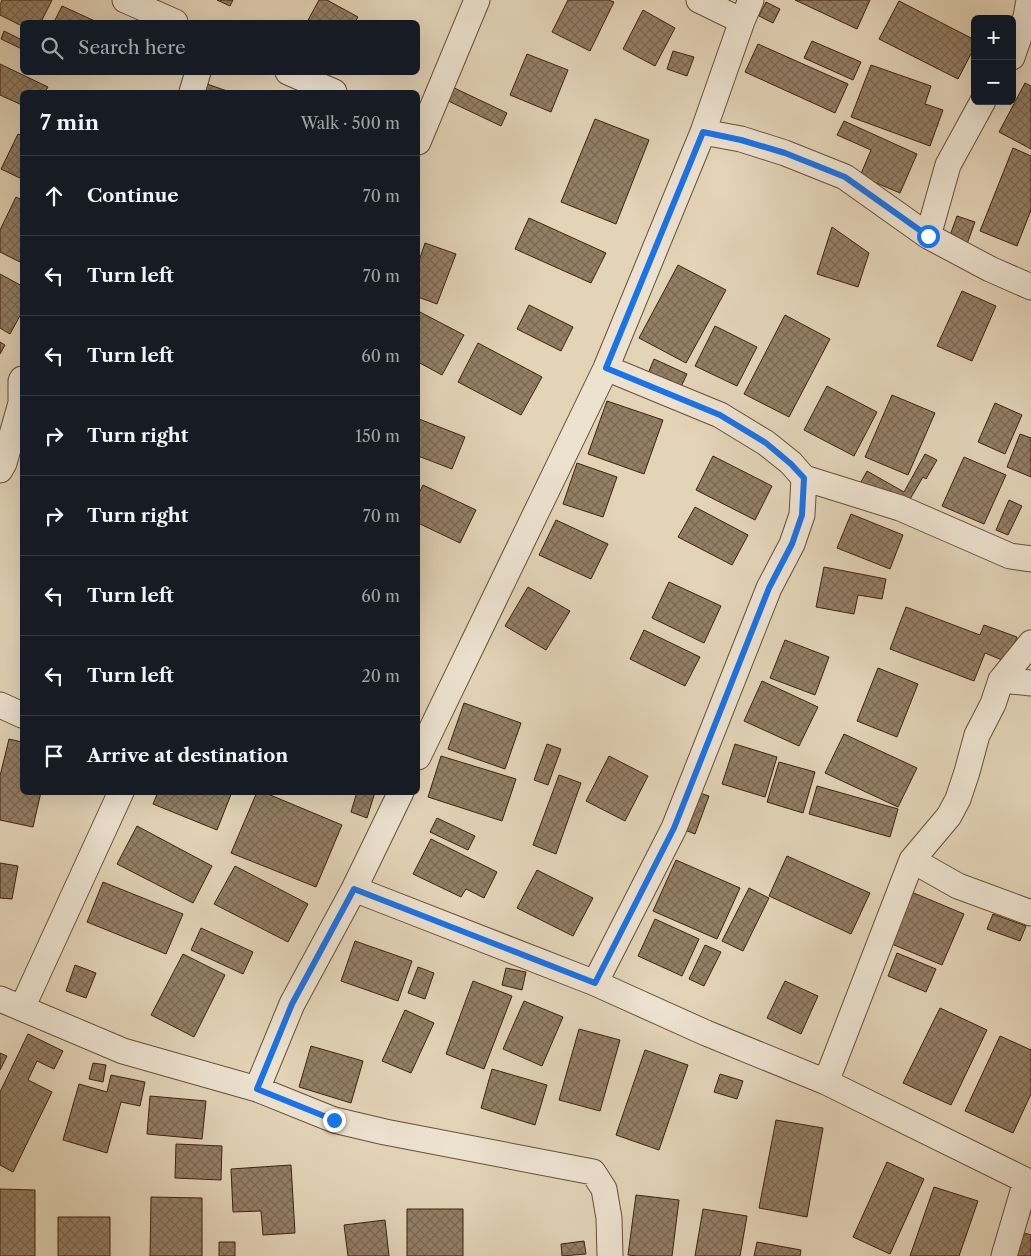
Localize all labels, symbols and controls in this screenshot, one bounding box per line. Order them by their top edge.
map controls [971,15,1016,105]
button: + [971,15,1016,60]
search box [20,20,420,75]
icon: search [38,34,66,62]
text: Search here [78,36,186,59]
button: − [971,60,1016,105]
text: 7 min [40,110,99,135]
text: Walk · 500 m [301,113,400,133]
icon: ahead [40,182,68,210]
text: Continue [87,184,179,207]
text: 70 m [363,186,400,206]
route start [917,225,940,248]
icon: left [40,262,68,290]
text: Turn left [87,264,174,287]
text: 70 m [363,266,400,286]
icon: left [40,342,68,370]
text: Turn left [87,344,174,367]
text: 60 m [361,346,400,366]
icon: right [40,422,68,450]
text: Turn right [87,424,188,447]
text: 150 m [355,426,400,446]
icon: right [40,502,68,530]
text: Turn right [87,504,188,527]
text: 70 m [363,506,400,526]
icon: left [40,582,68,610]
text: Turn left [87,584,174,607]
text: 60 m [361,586,400,606]
icon: left [40,662,68,690]
text: Turn left [87,664,174,687]
text: 20 m [361,666,400,686]
icon: arrive [40,742,68,770]
text: Arrive at destination [87,744,288,767]
route end [323,1109,346,1132]

